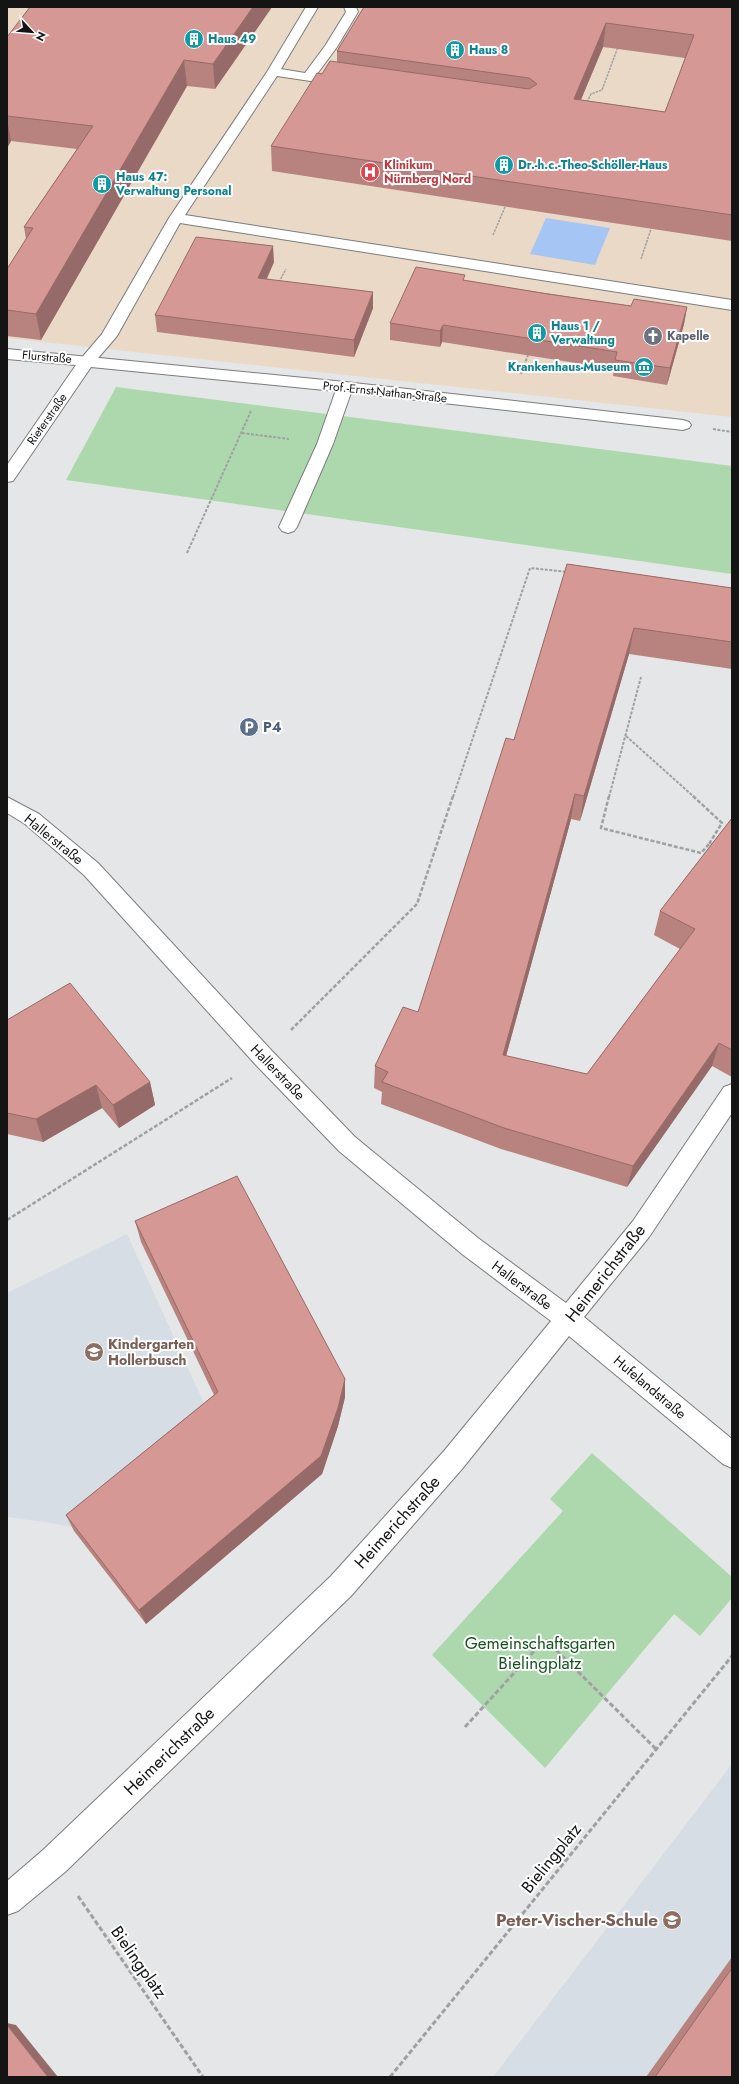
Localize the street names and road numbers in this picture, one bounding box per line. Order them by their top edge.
street label: Flurstraße [21,346,73,368]
street label: Prof.-Ernst-Nathan-Straße [322,377,448,407]
street label: Rieterstraße [22,389,72,449]
street label: Hallerstraße [20,809,88,869]
street label: Hallerstraße [246,1040,310,1104]
street label: Heimerichstraße [559,1219,651,1327]
street label: Hallerstraße [488,1256,556,1314]
street label: Hufelandstraße [609,1351,691,1423]
street label: Heimerichstraße [349,1470,446,1574]
street label: Heimerichstraße [118,1701,220,1801]
street label: Bielingplatz [515,1818,587,1898]
street label: Bielingplatz [105,1921,173,2003]

